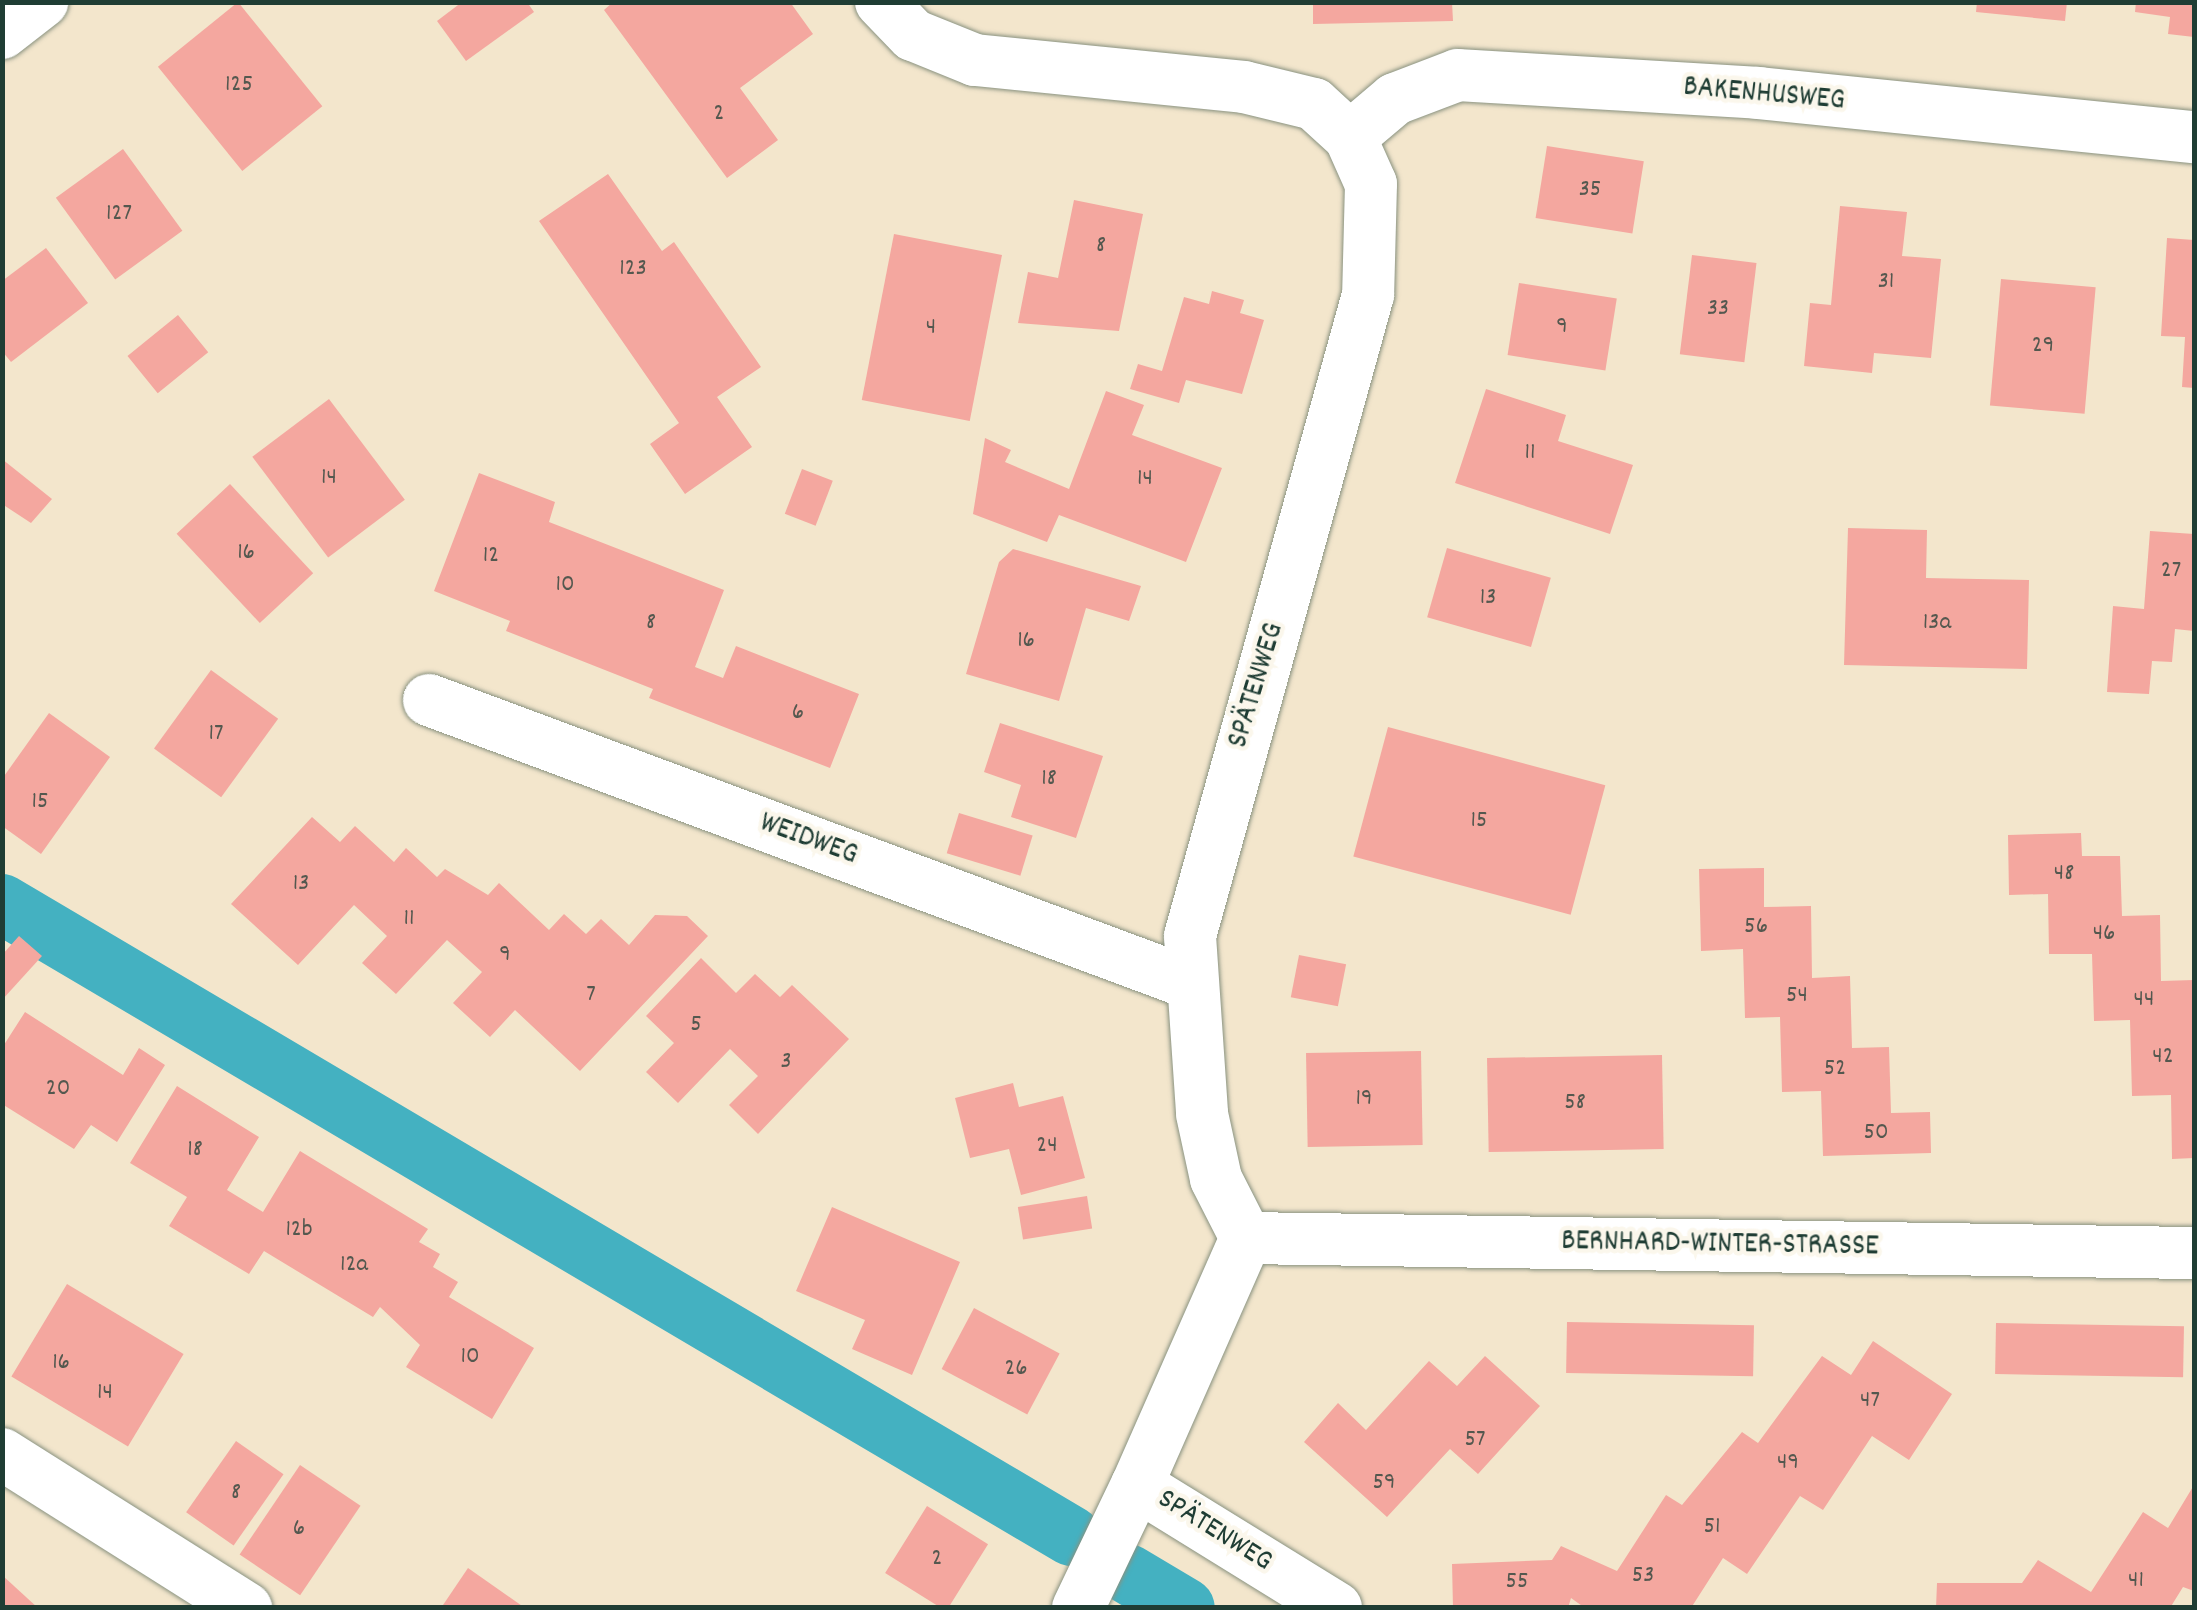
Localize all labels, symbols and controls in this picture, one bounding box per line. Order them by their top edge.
house number: 125 [225,70,253,100]
street label: BAKENHUSWEG [1682,71,1846,121]
house number: 2 [714,99,724,129]
house number: 35 [1579,175,1601,205]
house number: 127 [106,199,132,229]
house number: 8 [1096,231,1106,261]
house number: 123 [619,254,647,284]
house number: 31 [1878,267,1894,297]
house number: 33 [1707,294,1729,324]
house number: 9 [1556,312,1568,342]
house number: 4 [926,313,936,343]
house number: 29 [2032,331,2054,361]
house number: 11 [1525,438,1535,468]
house number: 14 [321,463,337,493]
house number: 14 [1137,464,1153,494]
house number: 16 [237,538,255,568]
house number: 12 [483,541,499,571]
house number: 27 [2161,556,2181,586]
house number: 10 [555,570,575,600]
house number: 13 [1480,583,1496,613]
house number: 8 [646,608,656,638]
house number: 13a [1923,608,1951,638]
street label: SPÄTENWEG [1222,619,1294,753]
house number: 16 [1017,626,1035,656]
house number: 6 [792,698,804,728]
house number: 17 [208,719,224,749]
house number: 18 [1041,764,1057,794]
house number: 15 [31,787,49,817]
house number: 15 [1470,806,1488,836]
street label: WEIDWEG [754,807,862,875]
house number: 48 [2054,859,2074,889]
house number: 13 [293,869,309,899]
house number: 11 [404,904,414,934]
house number: 56 [1744,912,1768,942]
house number: 46 [2093,919,2115,949]
house number: 9 [499,940,511,970]
house number: 7 [586,980,596,1010]
house number: 54 [1786,981,1808,1011]
house number: 44 [2134,985,2154,1015]
house number: 5 [690,1010,702,1040]
house number: 42 [2152,1042,2174,1072]
house number: 3 [780,1047,792,1077]
house number: 52 [1824,1054,1846,1084]
house number: 20 [46,1074,70,1104]
house number: 19 [1356,1084,1372,1114]
house number: 58 [1564,1088,1586,1118]
house number: 50 [1863,1118,1889,1148]
house number: 24 [1036,1131,1058,1161]
house number: 18 [187,1135,203,1165]
house number: 12b [285,1215,313,1245]
street label: BERNHARD-WINTER-STRASSE [1561,1225,1879,1267]
house number: 12a [340,1250,368,1280]
house number: 10 [460,1342,480,1372]
house number: 16 [52,1348,70,1378]
house number: 26 [1004,1354,1028,1384]
house number: 14 [97,1378,113,1408]
house number: 47 [1860,1386,1880,1416]
house number: 57 [1464,1425,1486,1455]
house number: 49 [1777,1448,1799,1478]
house number: 59 [1372,1468,1396,1498]
house number: 8 [231,1478,241,1508]
street label: SPÄTENWEG [1150,1483,1278,1581]
house number: 51 [1703,1512,1721,1542]
house number: 6 [293,1514,305,1544]
house number: 2 [932,1544,942,1574]
house number: 53 [1632,1561,1654,1591]
house number: 41 [2128,1566,2144,1596]
house number: 55 [1505,1567,1529,1597]

